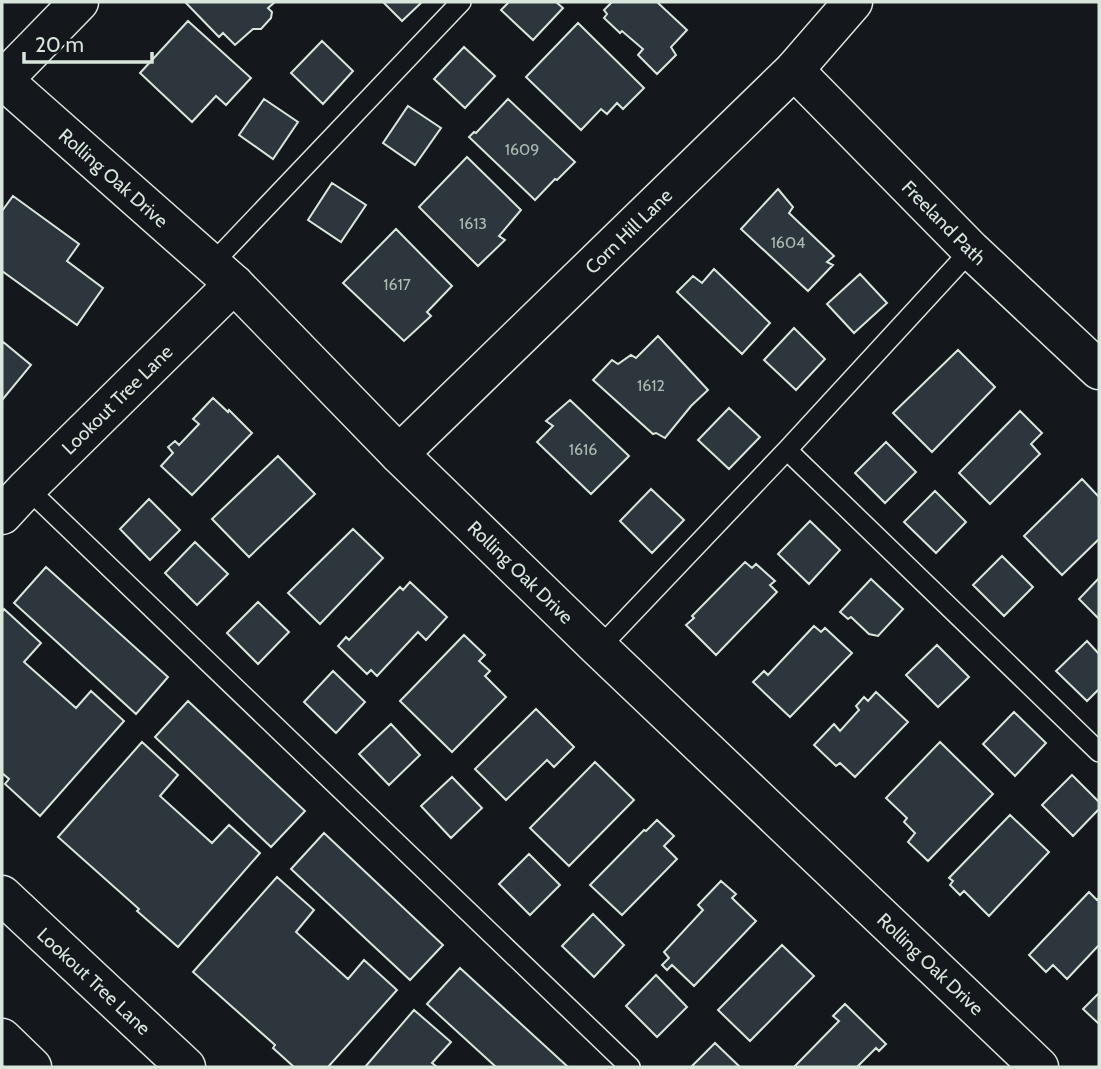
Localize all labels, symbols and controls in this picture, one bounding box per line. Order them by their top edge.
scale bar [24,21,152,65]
text: 20 m [35,32,84,57]
street label: Rolling Oak Drive [54,123,173,232]
house number: 1609 [505,140,539,159]
street label: Freeland Path [897,175,991,270]
street label: Corn Hill Lane [580,183,677,278]
house number: 1613 [459,214,487,233]
house number: 1604 [771,233,805,252]
house number: 1617 [383,275,411,294]
street label: Lookout Tree Lane [57,340,177,459]
house number: 1612 [637,376,665,395]
house number: 1616 [569,440,597,459]
street label: Rolling Oak Drive [463,516,578,628]
street label: Rolling Oak Drive [873,908,989,1020]
street label: Lookout Tree Lane [33,923,156,1040]

